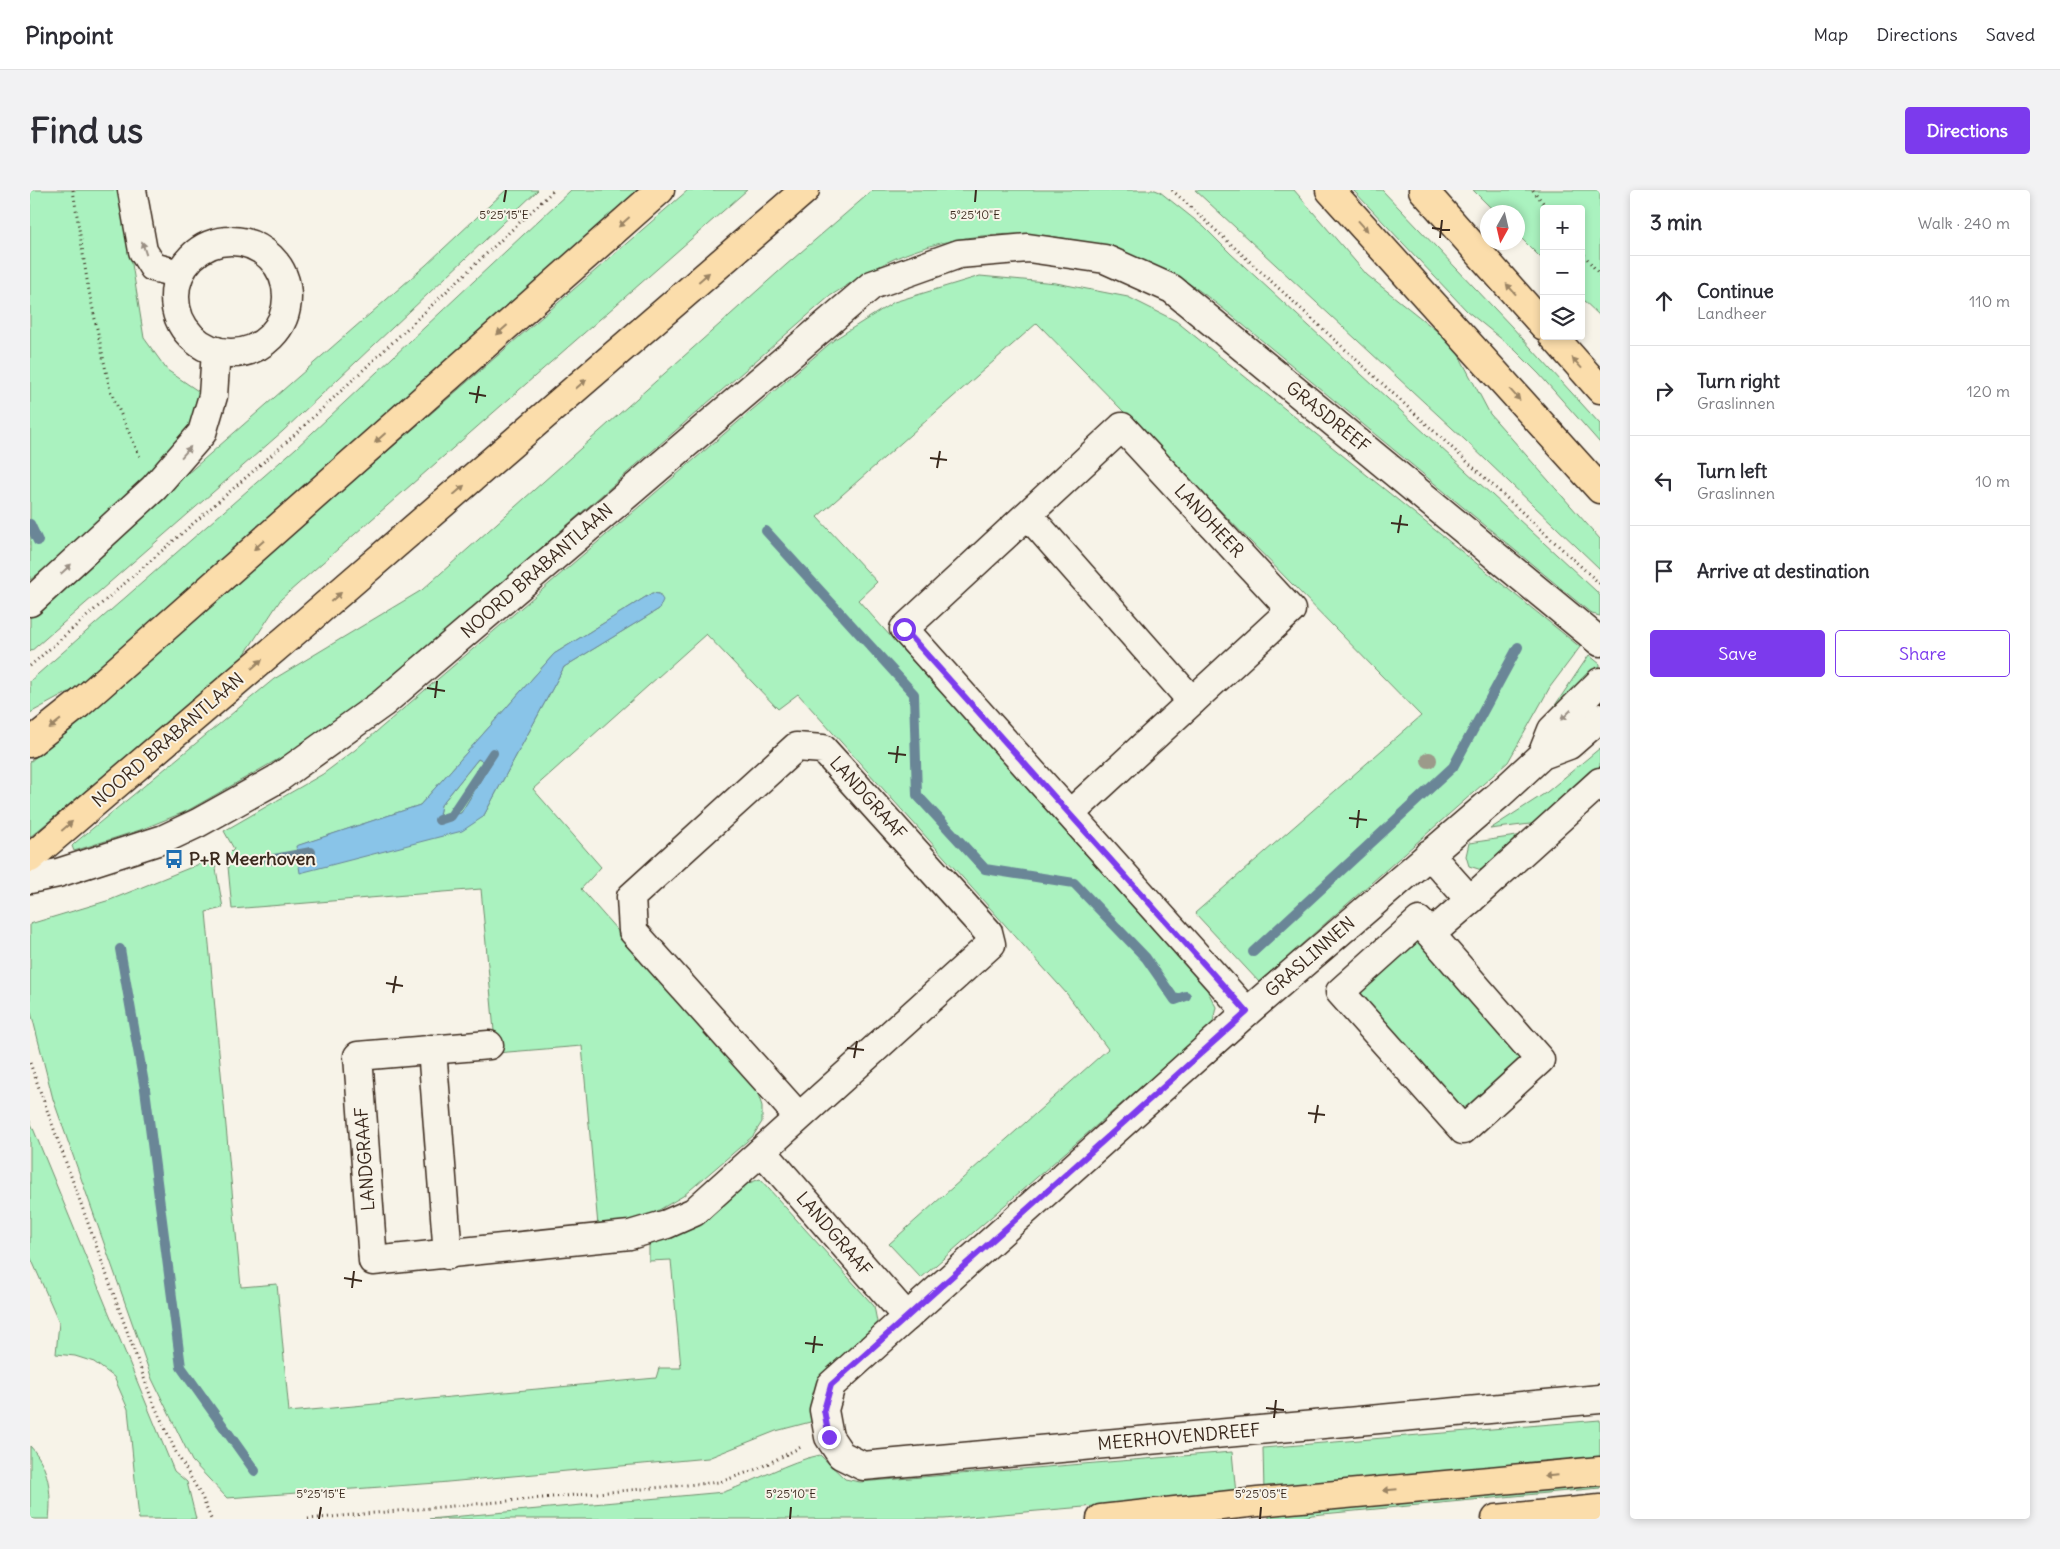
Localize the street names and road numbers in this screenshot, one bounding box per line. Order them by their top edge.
street label: GRASDREEF [1282,376,1375,457]
street label: LANDHEER [1170,479,1249,562]
street label: NOORD BRABANTLAAN [456,498,617,643]
street label: NOORD BRABANTLAAN [87,667,248,812]
street label: LANDGRAAF [825,751,912,844]
street label: GRASLINNEN [1260,911,1359,1002]
street label: LANDGRAAF [349,1106,380,1212]
street label: LANDGRAAF [791,1187,877,1281]
street label: MEERHOVENDREEF [1097,1418,1261,1455]

